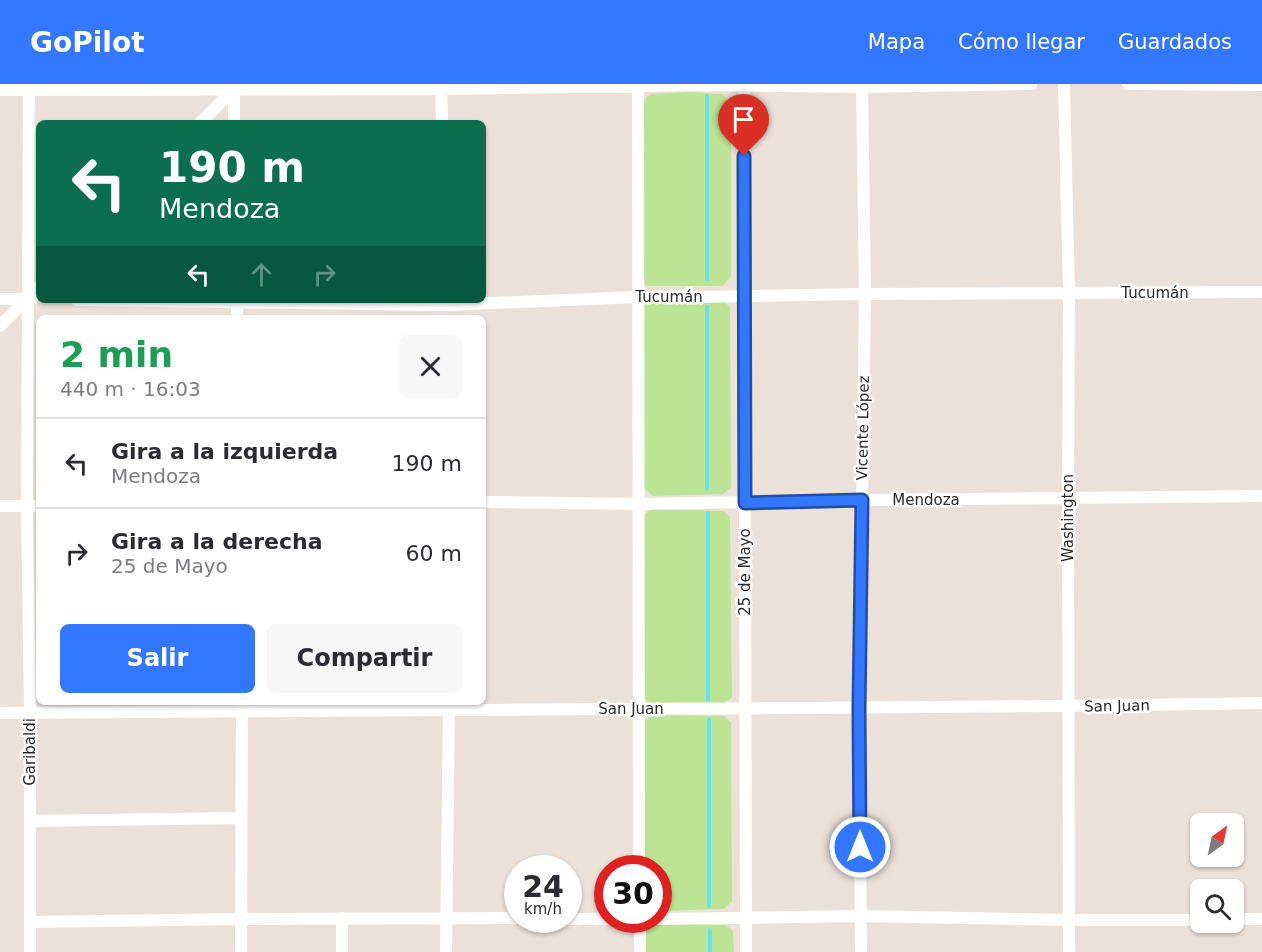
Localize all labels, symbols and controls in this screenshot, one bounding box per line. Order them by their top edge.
text: GoPilot [30,26,145,59]
text: Mapa [868,30,925,54]
text: Cómo llegar [958,30,1085,54]
text: Guardados [1118,30,1232,54]
pin [718,94,769,156]
icon: arrive [727,103,760,136]
text: 190 m [159,143,305,192]
icon: left [60,144,138,222]
text: Mendoza [159,193,280,224]
icon: left [182,258,215,291]
icon: ahead [245,258,278,291]
icon: right [308,258,341,291]
street label: Tucumán [1120,284,1189,302]
street label: Tucumán [634,288,703,306]
text: 2 min [60,334,173,375]
button: close [399,335,462,398]
street label: Vicente López [853,375,873,481]
text: 440 m · 16:03 [60,377,201,401]
text: Gira a la izquierda [111,439,338,464]
icon: left [60,447,93,480]
text: 190 m [392,451,462,476]
text: Mendoza [111,464,201,488]
street label: Washington [1059,474,1077,562]
street label: Mendoza [892,491,960,509]
street label: 25 de Mayo [736,528,754,616]
text: Gira a la derecha [111,529,323,554]
icon: right [60,537,93,570]
text: 60 m [406,541,462,566]
text: 25 de Mayo [111,554,228,578]
button: Salir [60,624,255,693]
button: Compartir [267,624,462,693]
street label: San Juan [1084,696,1150,716]
street label: San Juan [598,700,664,718]
street label: Garibaldi [21,718,39,786]
north arrow [1190,813,1244,867]
map controls [1190,813,1244,933]
position arrow [828,815,892,879]
speed limit sign: 30 [594,855,672,933]
text: 24 [522,869,564,904]
button: search [1190,879,1244,933]
text: km/h [524,900,562,918]

